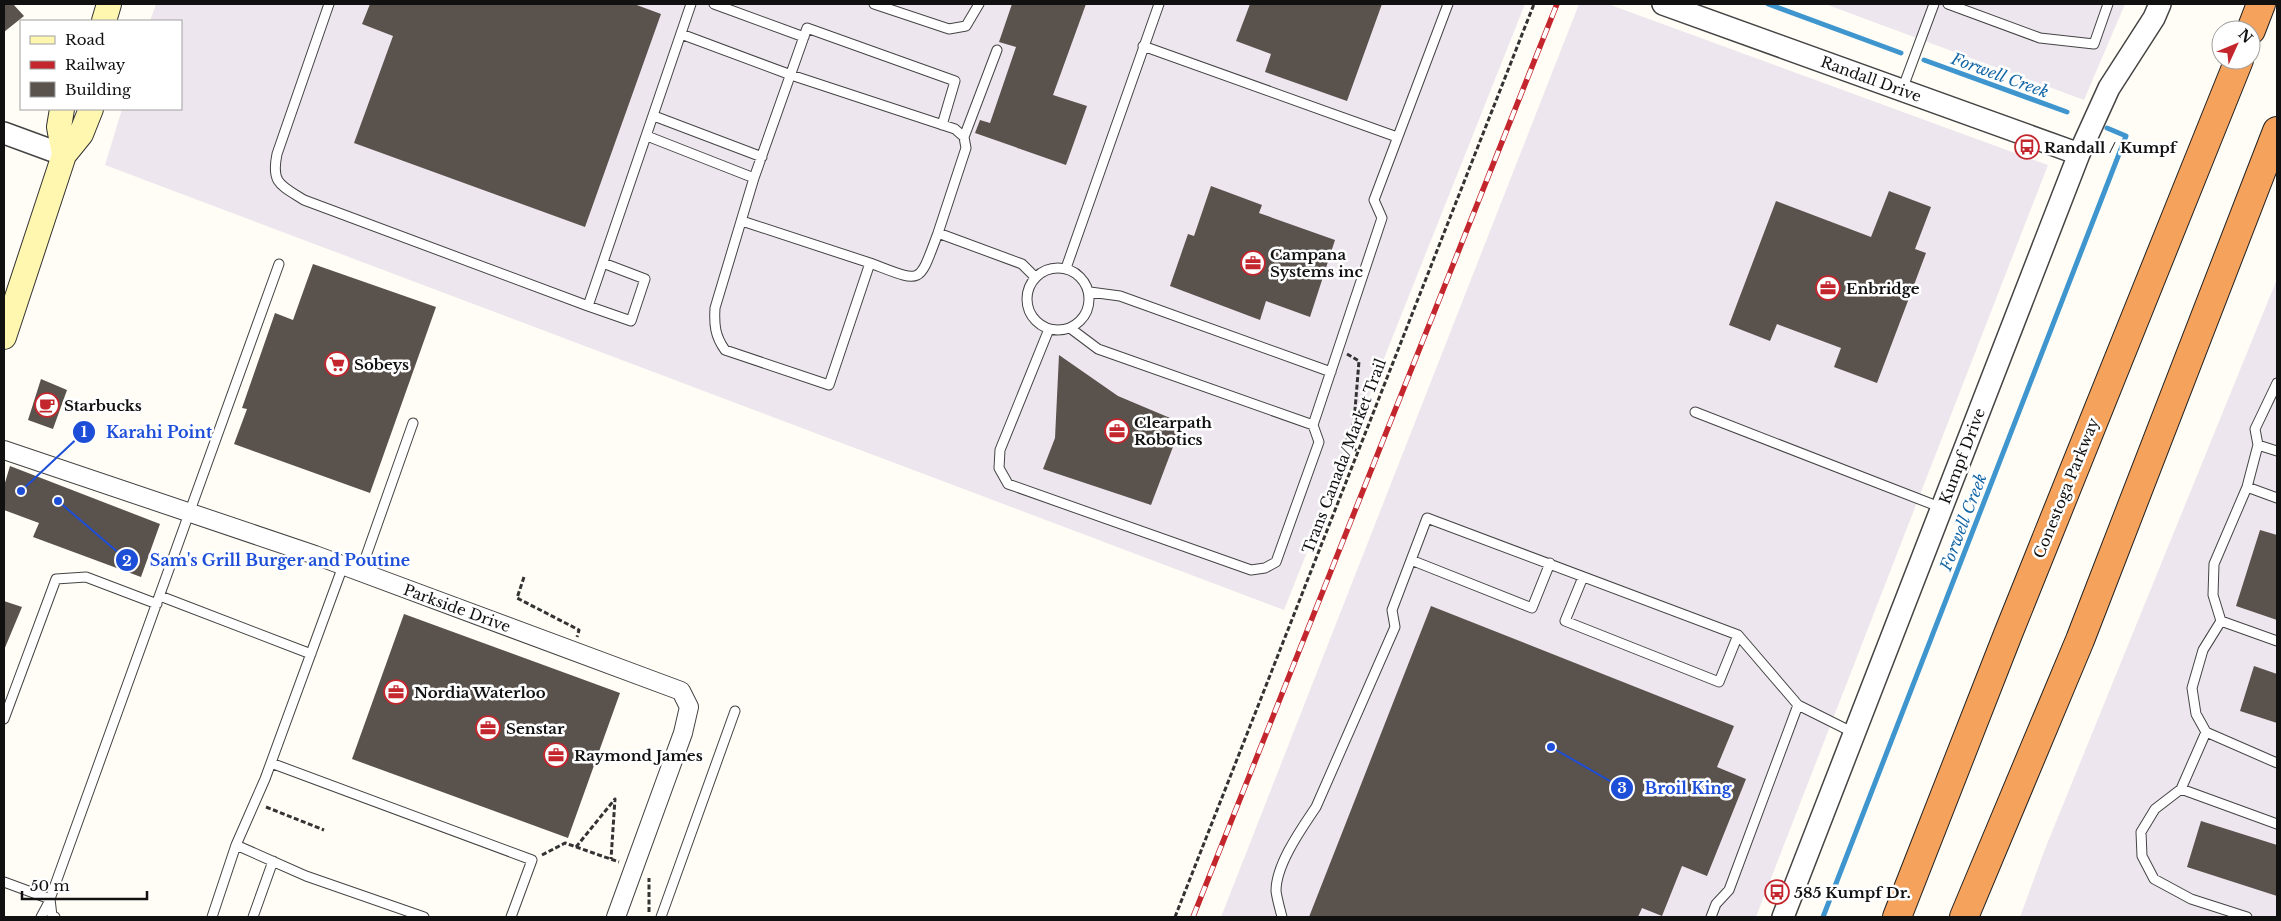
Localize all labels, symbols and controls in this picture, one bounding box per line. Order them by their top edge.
legend [20,20,182,110]
north arrow [2211,20,2261,70]
text: N [2234,25,2256,47]
text: Road [65,30,105,49]
water label: Forwell Creek [1948,48,2051,102]
street label: Randall Drive [1818,52,1924,106]
text: Railway [65,55,126,74]
text: Building [65,80,132,99]
bus stop icon: Randall / Kumpf [2014,134,2040,160]
place label: Randall / Kumpf [2044,138,2179,157]
place label: Campana Systems inc [1270,245,1363,281]
office icon: Campana Systems inc [1240,250,1266,276]
office icon: Enbridge [1815,275,1841,301]
place label: Enbridge [1846,279,1920,298]
supermarket icon: Sobeys [324,351,350,377]
place label: Sobeys [354,355,409,374]
street label: Trans Canada/Market Trail [1298,356,1390,556]
cafe icon: Starbucks [34,392,60,418]
place label: Starbucks [64,396,142,415]
street label: Kumpf Drive [1935,405,1989,507]
place label: Clearpath Robotics [1134,413,1212,449]
street label: Conestoga Parkway [2029,415,2103,561]
callout: Karahi Point [71,417,222,448]
office icon: Clearpath Robotics [1104,418,1130,444]
text: 1 [81,422,88,441]
text: Karahi Point [106,422,213,442]
water label: Forwell Creek [1935,471,1991,574]
callout: Sam's Grill Burger and Poutine [115,545,421,576]
text: Sam's Grill Burger and Poutine [150,550,410,570]
text: 2 [122,551,132,570]
street label: Parkside Drive [401,580,513,636]
office icon: Nordia Waterloo [383,679,409,705]
place label: Nordia Waterloo [414,683,546,702]
office icon: Senstar [475,715,501,741]
place label: Senstar [506,719,565,738]
office icon: Raymond James [543,742,569,768]
place label: Raymond James [574,746,703,765]
callout: Broil King [1610,773,1742,804]
text: 3 [1617,778,1627,797]
text: Broil King [1644,778,1733,798]
scale bar [22,868,148,900]
text: 50 m [30,876,70,895]
bus stop icon: 585 Kumpf Dr. [1764,879,1790,905]
place label: 585 Kumpf Dr. [1794,883,1911,902]

